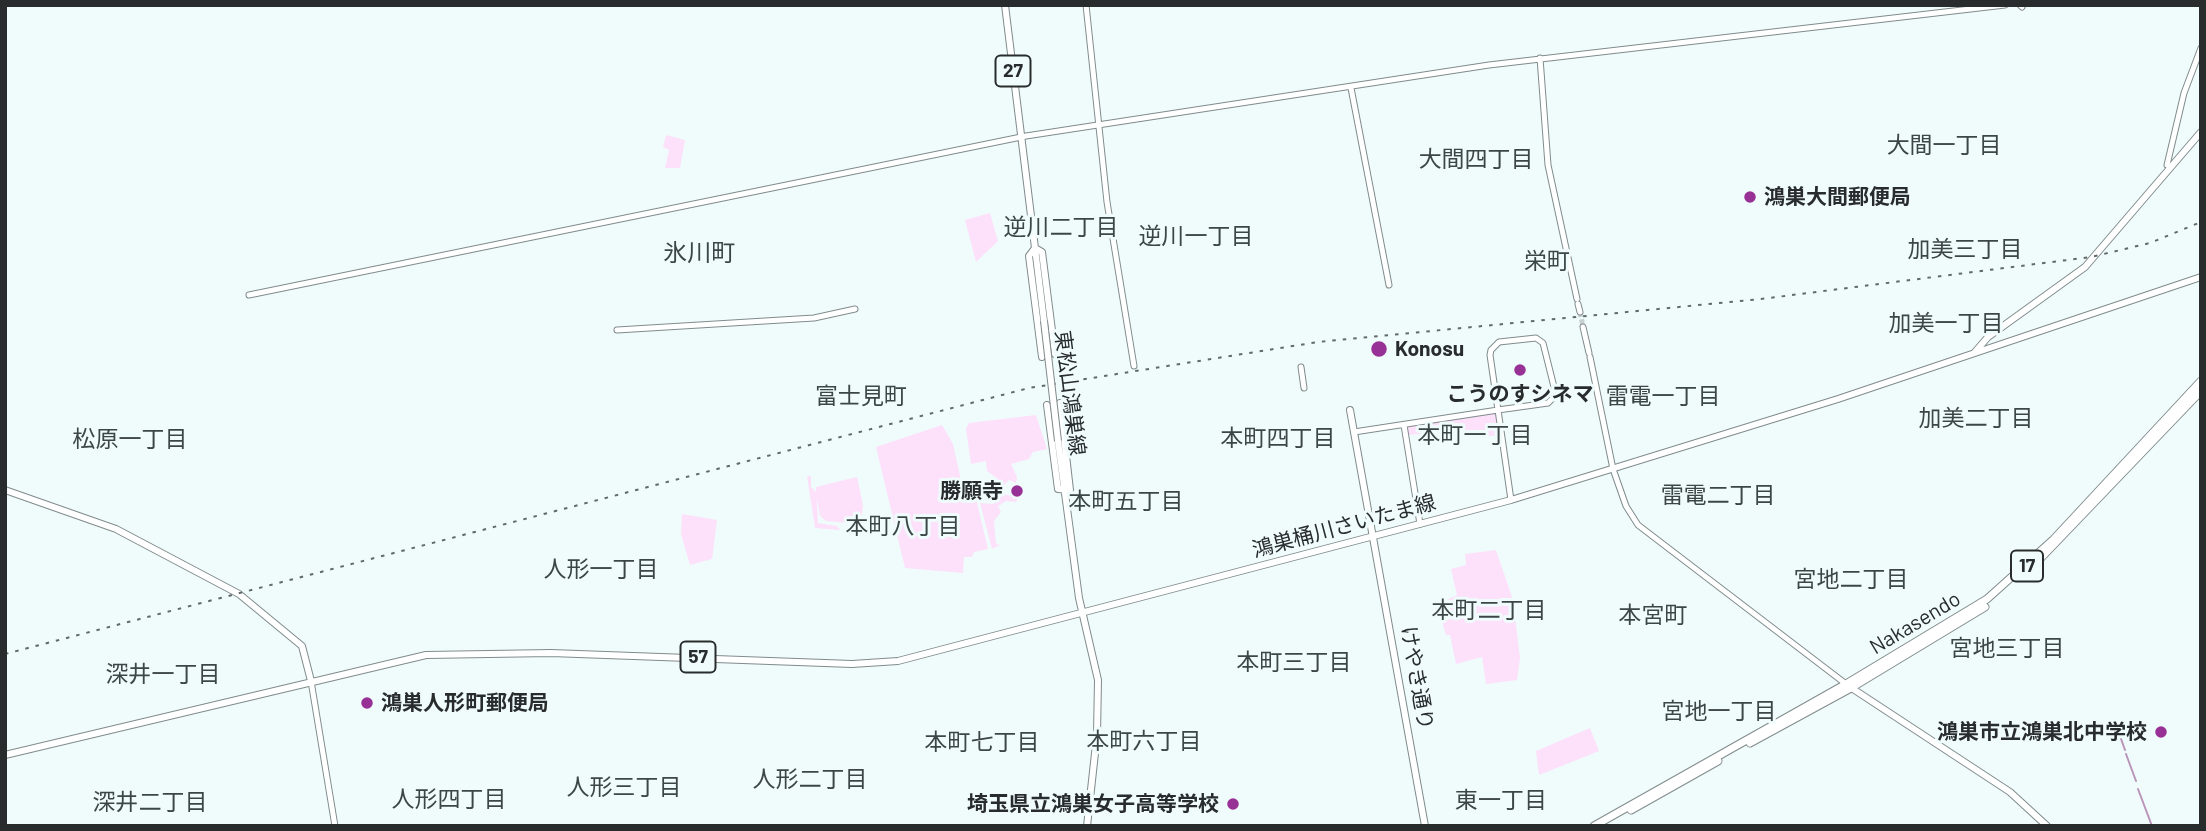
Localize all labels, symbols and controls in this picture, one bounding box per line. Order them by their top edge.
road number: 27 [996,55,1030,86]
district label: 大間一丁目 [1887,131,2001,159]
district label: 大間四丁目 [1419,145,1533,173]
place label: 鴻巣大間郵便局 [1764,184,1911,210]
marker: 鴻巣大間郵便局 [1742,189,1758,205]
district label: 逆川二丁目 [1004,213,1118,241]
district label: 逆川一丁目 [1139,222,1253,250]
district label: 加美三丁目 [1908,235,2022,263]
district label: 氷川町 [663,239,735,267]
district label: 栄町 [1524,247,1570,275]
district label: 加美一丁目 [1889,309,2003,337]
street label: 東松山鴻巣線 [1050,329,1090,457]
place label: Konosu [1395,336,1464,362]
marker: Konosu [1369,339,1389,359]
marker: こうのすシネマ [1512,362,1528,378]
place label: こうのすシネマ [1447,381,1593,407]
district label: 富士見町 [815,382,907,410]
district label: 雷電一丁目 [1606,382,1720,410]
district label: 加美二丁目 [1919,404,2033,432]
district label: 本町一丁目 [1418,421,1532,449]
district label: 本町四丁目 [1221,424,1335,452]
district label: 松原一丁目 [73,425,187,453]
place label: 勝願寺 [940,478,1003,504]
district label: 雷電二丁目 [1661,481,1775,509]
marker: 勝願寺 [1009,483,1025,499]
district label: 本町五丁目 [1069,487,1183,515]
street label: 鴻巣桶川さいたま線 [1249,489,1439,563]
district label: 本町八丁目 [846,512,960,540]
road number: 17 [2011,551,2043,582]
district label: 人形一丁目 [544,555,658,583]
district label: 宮地二丁目 [1794,565,1908,593]
street label: Nakasendo [1865,586,1965,660]
district label: 本町二丁目 [1432,596,1546,624]
district label: 本宮町 [1619,601,1687,629]
street label: けやき通り [1395,624,1439,732]
district label: 宮地三丁目 [1950,634,2064,662]
road number: 57 [680,642,716,672]
district label: 本町三丁目 [1237,648,1351,676]
district label: 深井一丁目 [106,660,220,688]
place label: 鴻巣人形町郵便局 [381,690,549,716]
marker: 鴻巣人形町郵便局 [359,695,375,711]
district label: 宮地一丁目 [1662,697,1776,725]
place label: 鴻巣市立鴻巣北中学校 [1937,719,2147,745]
marker: 鴻巣市立鴻巣北中学校 [2153,724,2169,740]
district label: 本町六丁目 [1087,727,1201,755]
district label: 本町七丁目 [925,728,1039,756]
district label: 人形二丁目 [753,765,867,793]
district label: 人形三丁目 [567,773,681,801]
district label: 人形四丁目 [392,785,506,813]
district label: 東一丁目 [1455,786,1547,814]
district label: 深井二丁目 [93,788,207,816]
place label: 埼玉県立鴻巣女子高等学校 [967,791,1219,817]
marker: 埼玉県立鴻巣女子高等学校 [1225,796,1241,812]

